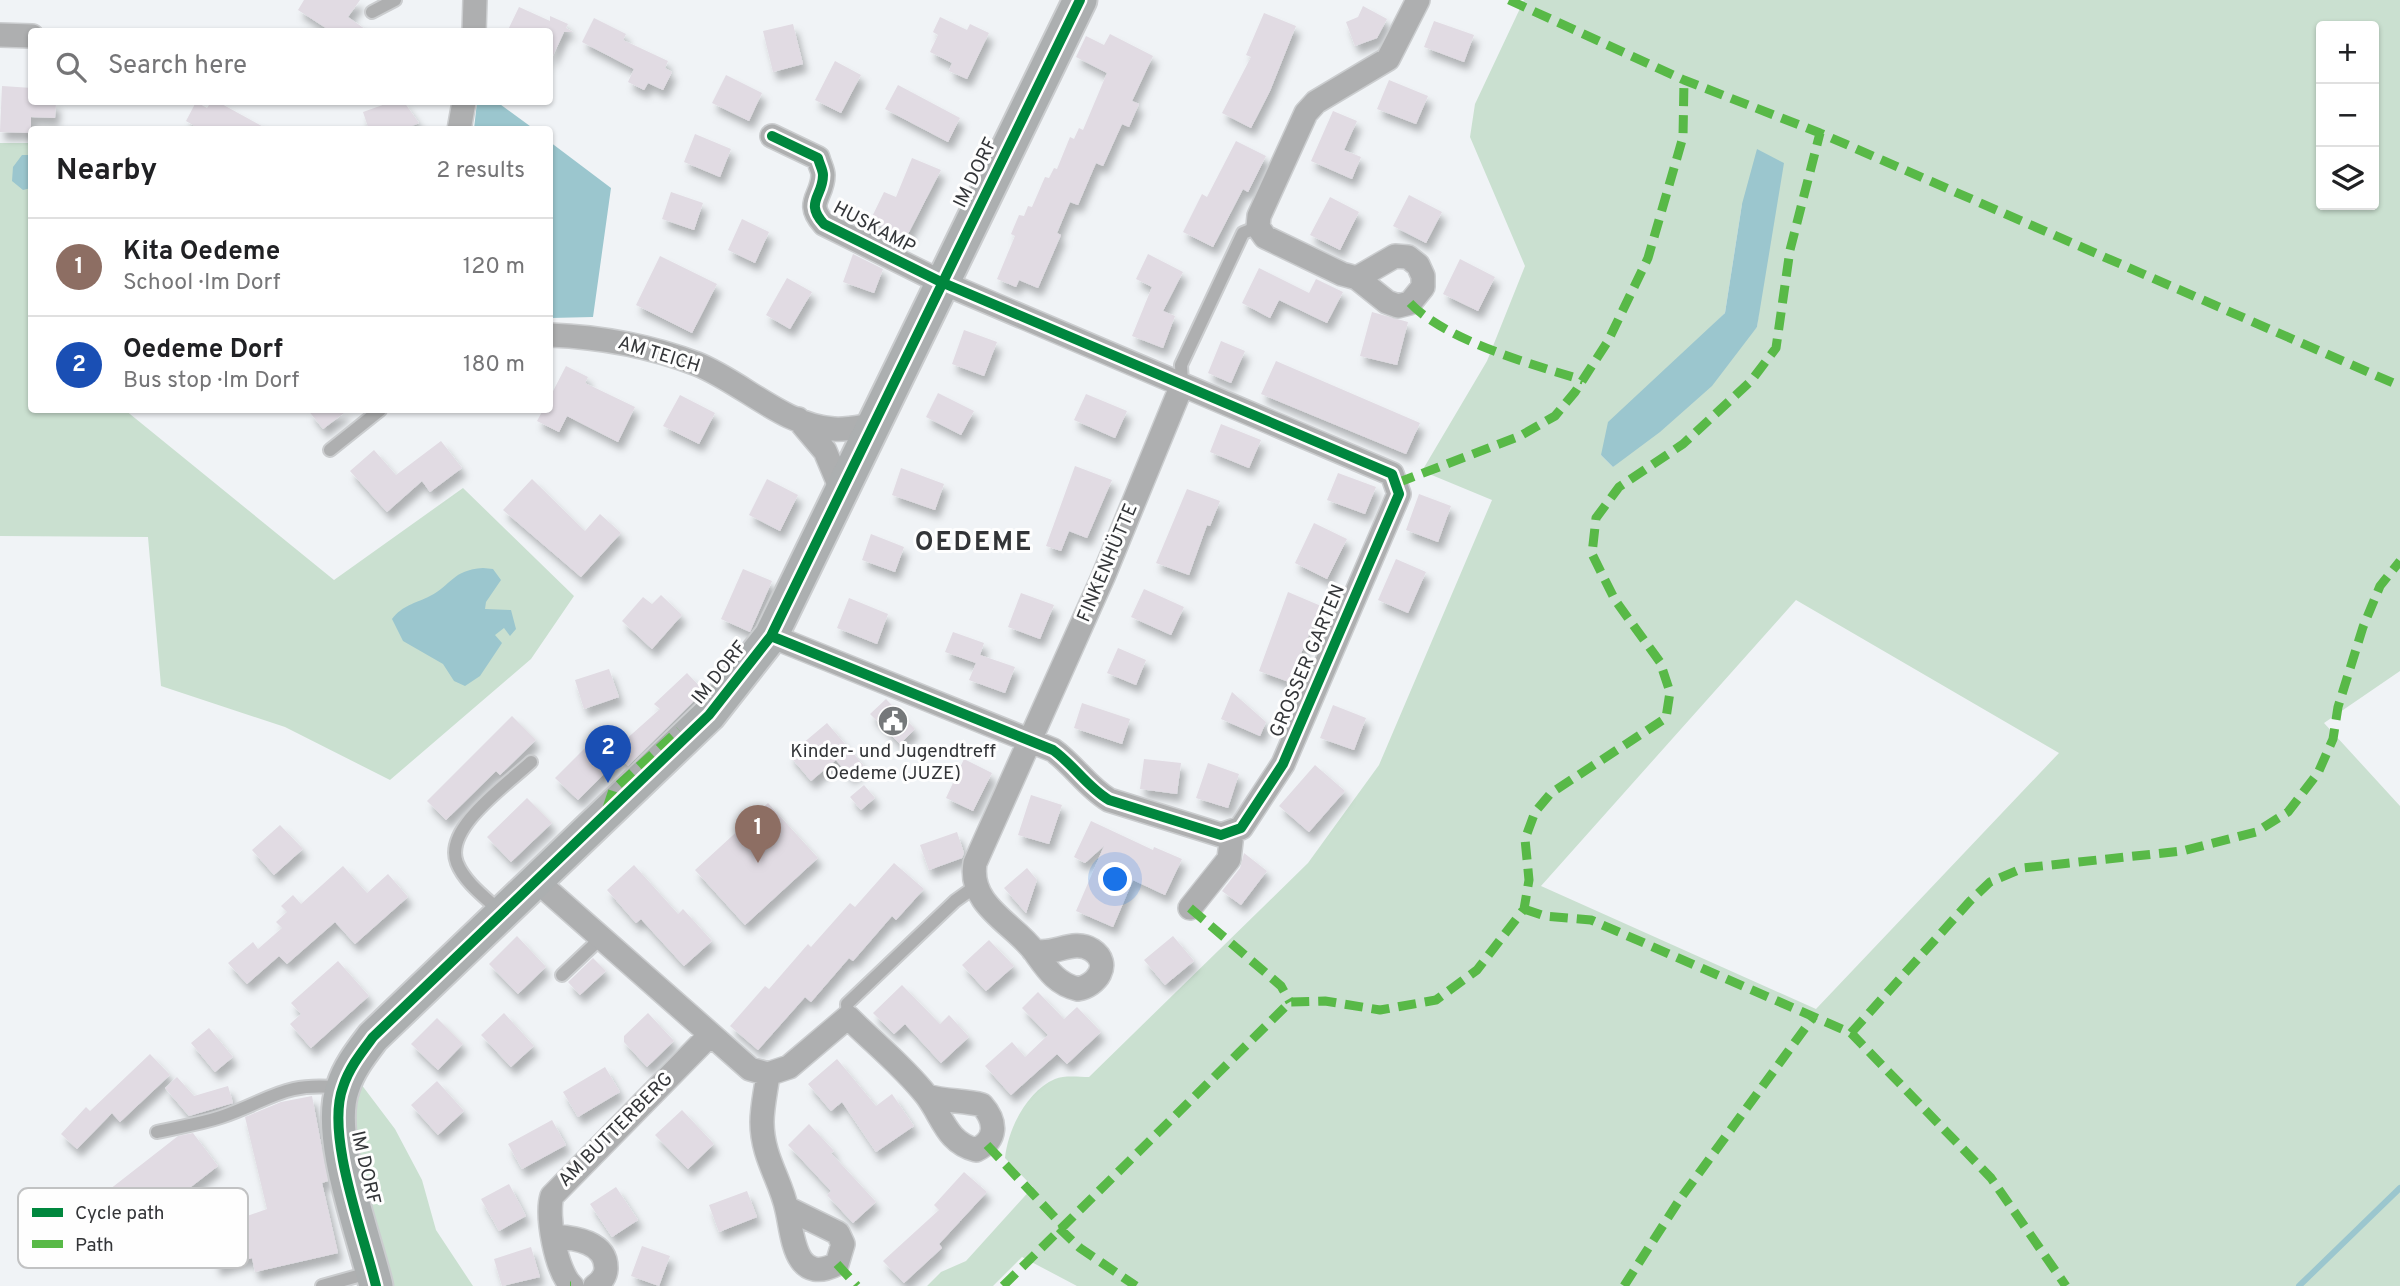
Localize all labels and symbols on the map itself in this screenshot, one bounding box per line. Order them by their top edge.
street label: IM DORF [949,134,1003,212]
street label: HUSKAMP [829,196,919,260]
street label: AM TEICH [615,331,703,379]
street label: FINKENHÜTTE [1071,500,1144,626]
district label: OEDEME [915,527,1033,560]
street label: GROSSER GARTEN [1265,581,1351,741]
street label: IM DORF [687,636,753,710]
public building icon: Kinder- und Jugendtreff Oedeme (JUZE) [876,704,910,738]
pin: 2 [585,725,631,783]
place label: Kinder- und Jugendtreff Oedeme (JUZE) [790,740,996,786]
pin: 1 [735,805,781,863]
your location [1098,862,1132,896]
street label: AM BUTTERBERG [553,1067,679,1193]
street label: IM DORF [345,1129,385,1207]
legend [18,1188,248,1268]
text: Cycle path [75,1202,164,1226]
text: Path [75,1234,114,1258]

